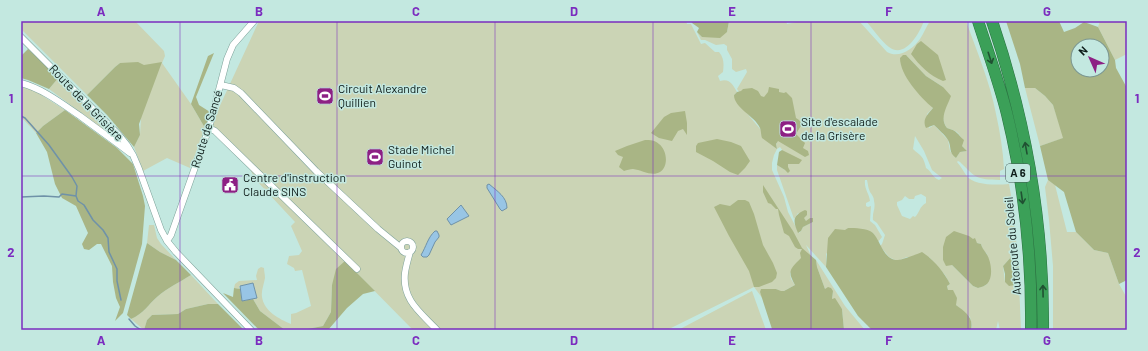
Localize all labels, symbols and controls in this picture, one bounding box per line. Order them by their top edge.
text: A [97,3,106,19]
text: B [255,3,263,19]
text: C [412,3,420,19]
text: D [570,3,578,19]
text: E [728,3,736,19]
text: F [885,3,893,19]
text: G [1043,3,1051,19]
north arrow [1070,38,1110,78]
text: N [1075,43,1090,58]
one-way arrow [987,52,995,64]
street label: Route de la Grisière [47,61,127,143]
place label: Circuit Alexandre Quillien [338,81,427,109]
sports icon: Circuit Alexandre Quillien [315,86,335,106]
street label: Route de Sancé [188,88,225,169]
text: 1 [9,90,13,106]
text: 1 [1135,90,1139,106]
place label: Site d'escalade de la Grisère [801,114,878,142]
sports icon: Site d'escalade de la Grisère [778,119,798,139]
place label: Stade Michel Guinot [388,142,454,170]
one-way arrow [1022,142,1030,155]
sports icon: Stade Michel Guinot [365,147,385,167]
road number: A 6 [1006,164,1030,182]
place label: Centre d'instruction Claude SINS [243,170,346,198]
public building icon: Centre d'instruction Claude SINS [220,175,240,195]
one-way arrow [1018,191,1026,204]
street label: Autoroute du Soleil [1001,196,1023,296]
text: 2 [7,244,15,260]
text: 2 [1133,244,1141,260]
one-way arrow [1039,285,1046,298]
text: A [97,332,106,348]
text: B [255,332,263,348]
text: C [412,332,420,348]
text: D [570,332,578,348]
text: E [728,332,736,348]
text: F [885,332,893,348]
text: G [1043,332,1051,348]

